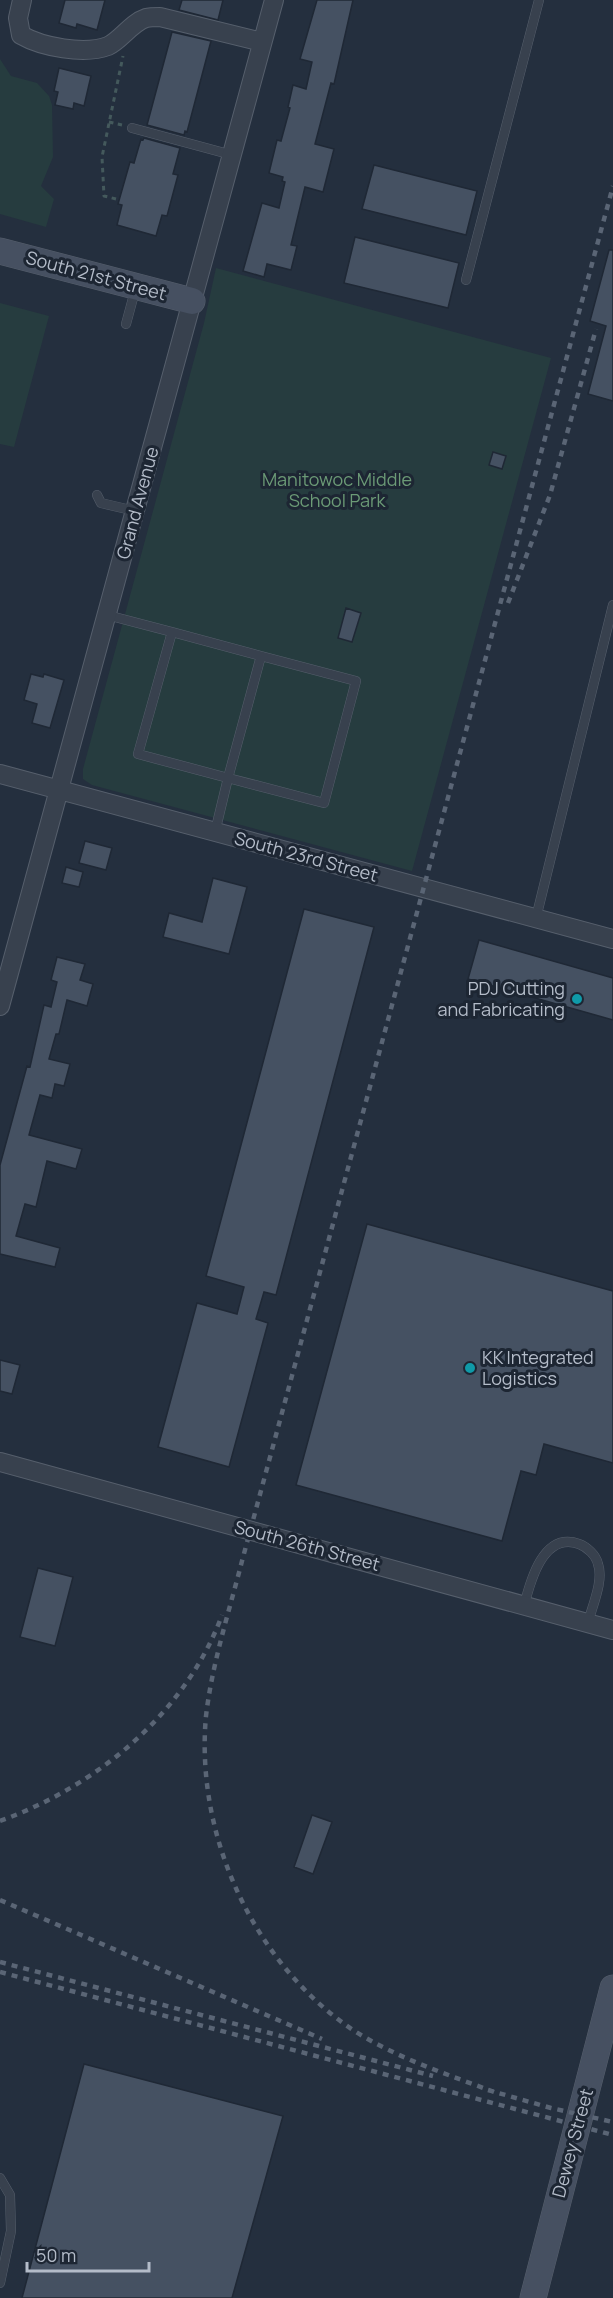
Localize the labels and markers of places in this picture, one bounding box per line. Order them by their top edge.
place label: PDJ Cutting and Fabricating [437,976,565,1021]
marker: PDJ Cutting and Fabricating [570,992,584,1006]
place label: KK Integrated Logistics [482,1345,594,1390]
marker: KK Integrated Logistics [463,1361,477,1375]

